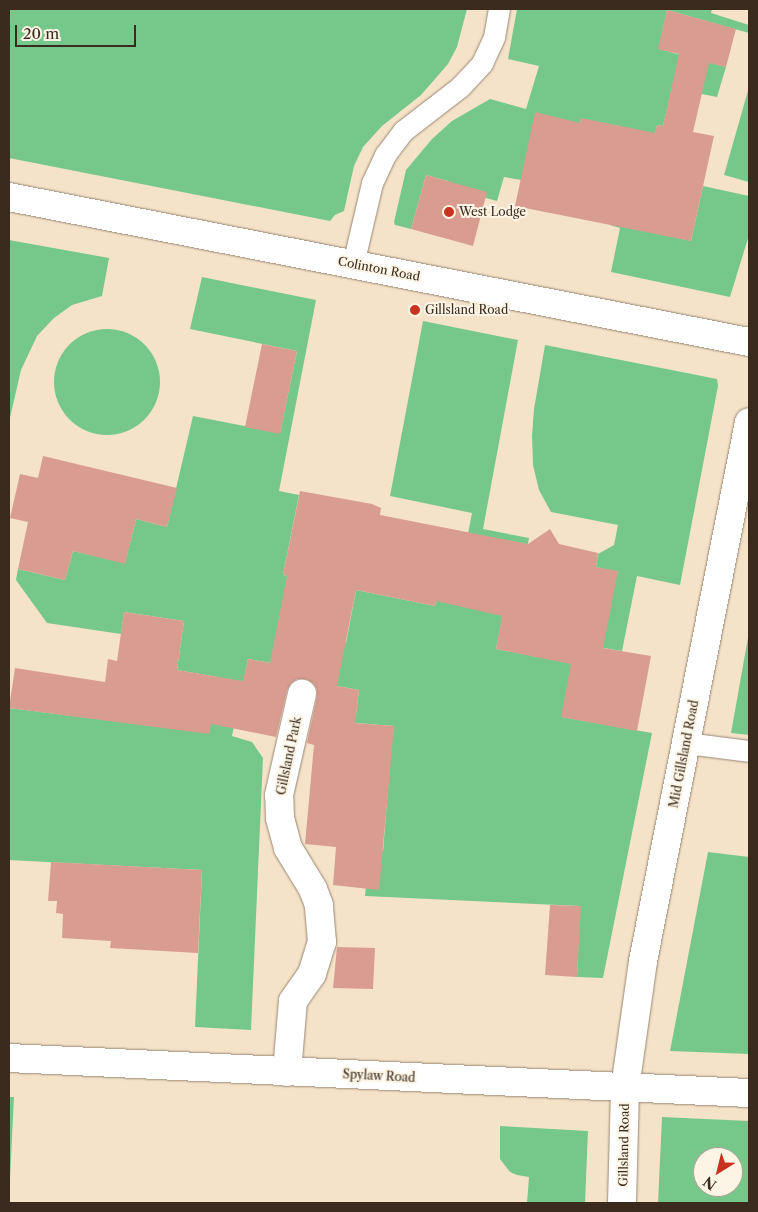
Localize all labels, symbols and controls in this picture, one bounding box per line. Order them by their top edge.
scale bar [18,15,139,47]
text: 20 m [23,24,59,43]
place label: West Lodge [459,205,526,219]
marker: West Lodge [443,206,455,218]
street label: Colinton Road [337,254,421,284]
place label: Gillsland Road [425,303,508,317]
marker: Gillsland Road [409,304,421,316]
street label: Mid Gillsland Road [666,699,702,809]
street label: Gillsland Park [274,716,304,796]
street label: Spylaw Road [342,1067,416,1085]
street label: Gillsland Road [616,1103,632,1187]
north arrow [693,1147,743,1197]
text: N [700,1172,720,1194]

